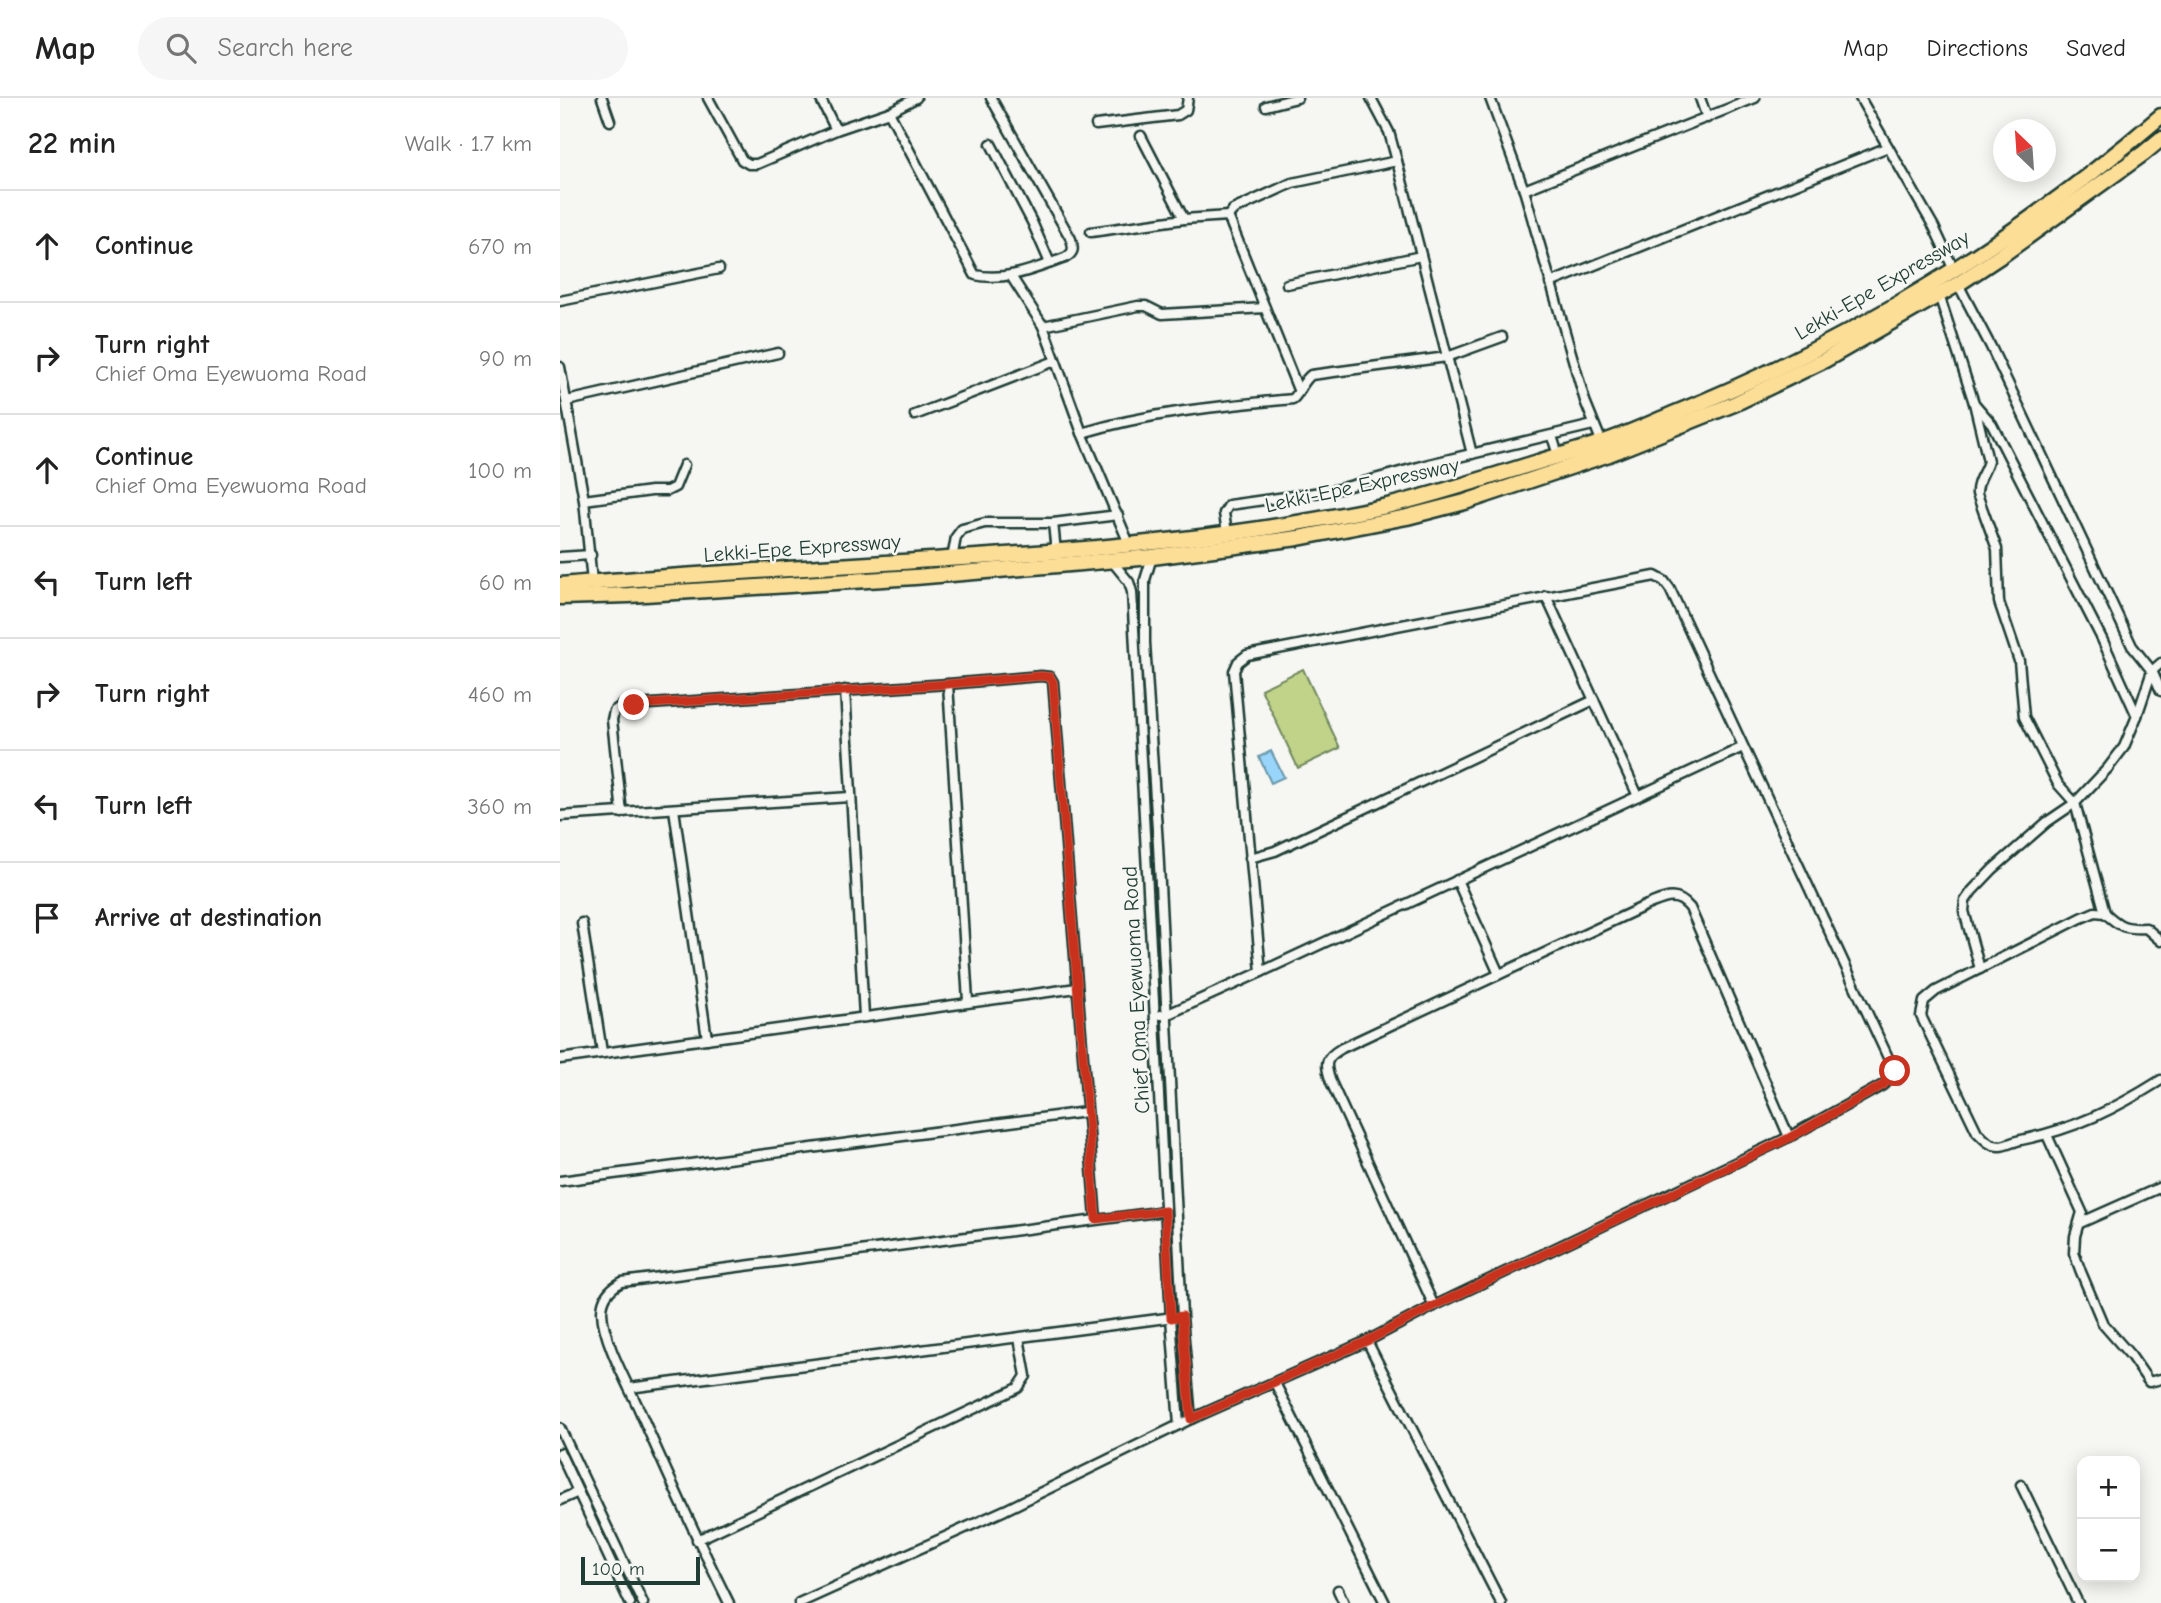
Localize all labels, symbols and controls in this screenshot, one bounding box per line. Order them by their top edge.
search box [138,17,628,80]
text: Map [35,29,96,67]
icon: search [162,29,200,67]
text: Search here [218,33,353,63]
text: Map [1843,34,1889,62]
text: Directions [1927,34,2028,62]
text: Saved [2066,34,2126,62]
north arrow [1993,119,2056,182]
text: 22 min [28,126,116,161]
text: Walk · 1.7 km [405,130,532,157]
street label: Lekki-Epe Expressway [1790,225,1974,345]
icon: ahead [28,227,66,265]
text: Continue [95,231,193,261]
text: 670 m [468,233,532,260]
text: Turn right [95,330,209,360]
icon: right [28,339,66,377]
text: 90 m [479,345,532,372]
text: Chief Oma Eyewuoma Road [95,360,367,387]
text: Continue [95,442,193,472]
icon: ahead [28,451,66,489]
street label: Lekki-Epe Expressway [1263,453,1462,517]
text: 100 m [468,457,532,484]
text: Chief Oma Eyewuoma Road [95,472,367,499]
street label: Lekki-Epe Expressway [703,529,902,567]
icon: left [28,563,66,601]
text: Turn left [95,567,192,597]
text: 60 m [479,569,532,596]
icon: right [28,675,66,713]
text: Turn right [95,679,209,709]
text: 460 m [468,681,532,708]
route end [618,689,649,720]
icon: left [28,787,66,825]
text: Turn left [95,791,192,821]
text: 360 m [467,793,532,820]
street label: Chief Oma Eyewuoma Road [1118,865,1154,1115]
icon: arrive [28,899,66,937]
text: Arrive at destination [95,903,322,933]
route start [1879,1055,1910,1086]
map controls [2077,1456,2140,1582]
button: + [2077,1456,2140,1519]
button: − [2077,1519,2140,1582]
scale bar [581,1554,700,1586]
text: 100 m [592,1558,645,1580]

